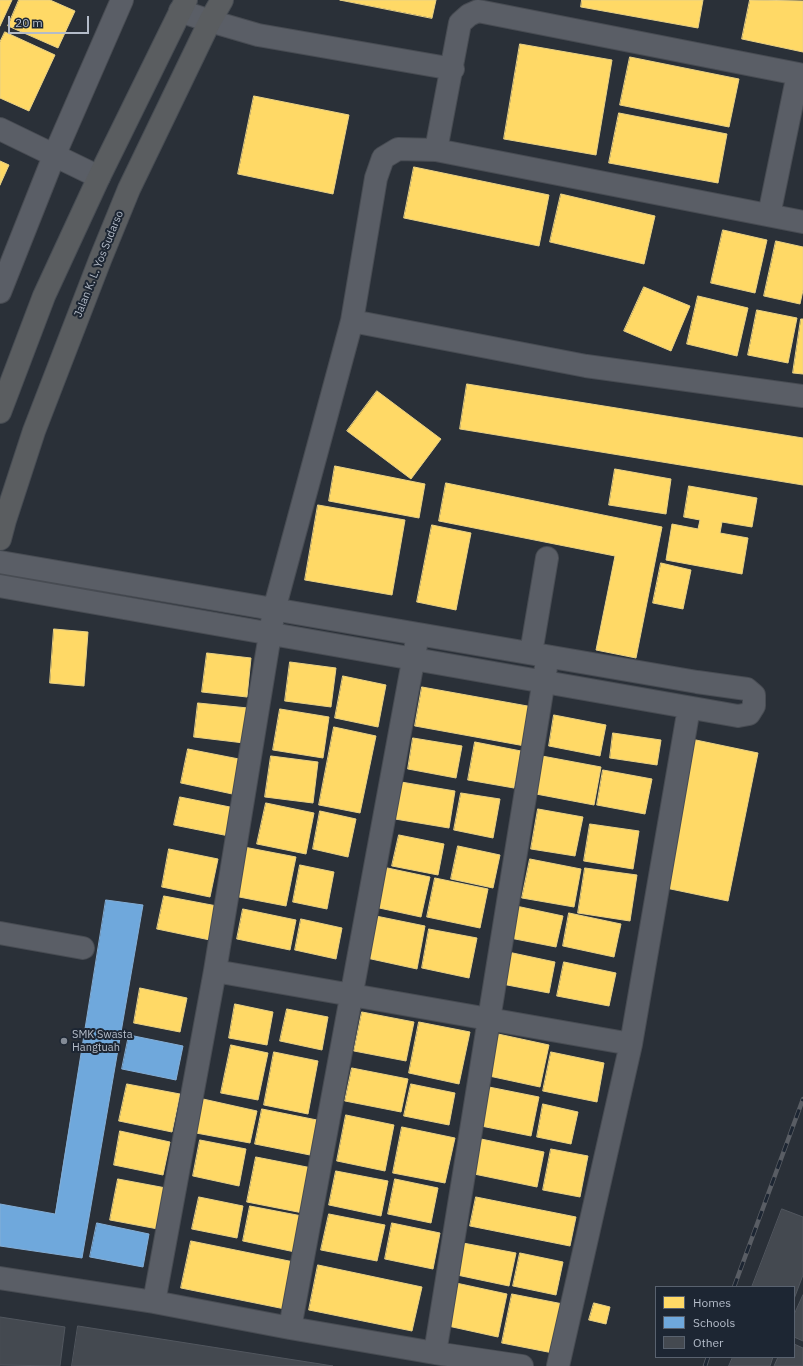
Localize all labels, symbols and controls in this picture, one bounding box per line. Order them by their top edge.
scale bar [10,8,91,34]
text: 20 m [15,15,43,30]
street label: Jalan K. L. Yos Sudarso [72,209,126,319]
place label: SMK Swasta Hangtuah [72,1028,133,1054]
marker: SMK Swasta Hangtuah [59,1036,69,1046]
legend [655,1286,795,1358]
text: Homes [693,1295,731,1310]
text: Schools [693,1315,735,1330]
text: Other [693,1335,724,1350]

